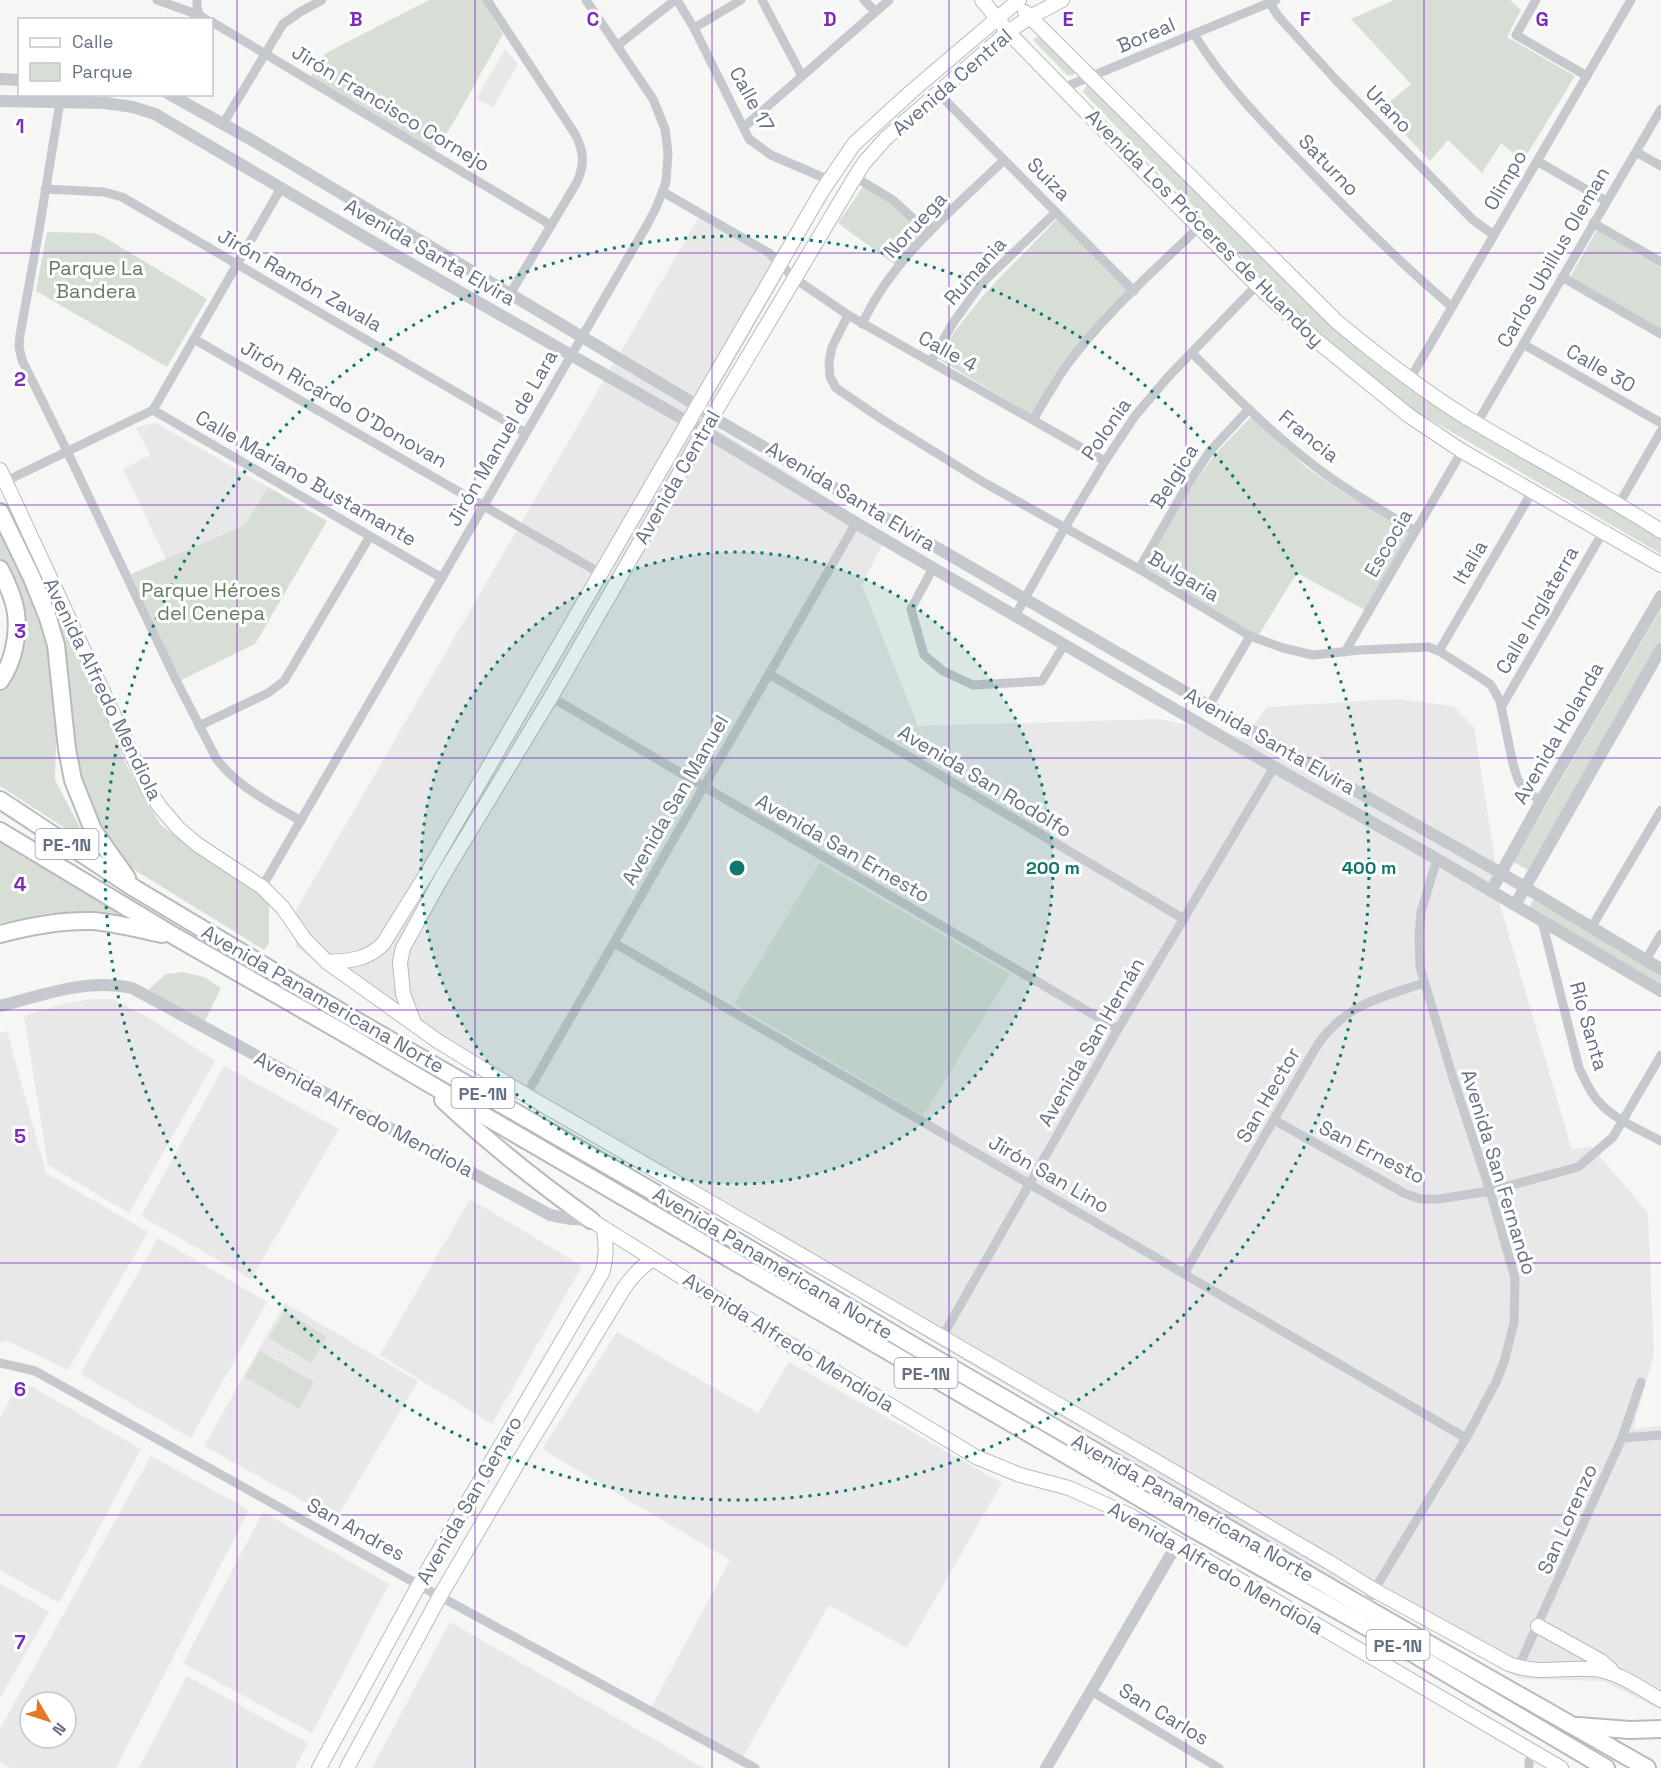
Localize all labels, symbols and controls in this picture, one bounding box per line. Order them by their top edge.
text: B [349,6,363,32]
text: C [587,6,600,32]
text: D [823,6,837,32]
text: E [1062,6,1074,32]
text: F [1300,6,1311,32]
text: G [1535,6,1549,32]
street label: Boreal [1113,11,1179,59]
legend [18,18,213,96]
street label: Avenida Central [887,23,1017,141]
text: Calle [72,30,113,53]
street label: Jirón Francisco Cornejo [287,39,495,177]
text: Parque [72,60,133,83]
street label: Calle 17 [723,62,781,136]
street label: Urano [1360,80,1418,138]
street label: Avenida Los Próceres de Huandoy [1080,103,1330,353]
text: 1 [15,113,25,139]
street label: Saturno [1293,128,1365,202]
street label: Olimpo [1477,145,1533,215]
street label: Suiza [1022,152,1076,206]
street label: Carlos Ubillus Oleman [1491,162,1615,352]
street label: Noruega [878,186,952,264]
street label: Avenida Santa Elvira [340,192,520,312]
street label: Jirón Ramón Zavala [213,222,387,338]
street label: Rumania [938,231,1012,311]
park label: Parque La Bandera [49,255,144,304]
street label: Calle 4 [914,324,982,378]
street label: Jirón Ricardo O'Donovan [236,334,452,474]
street label: Calle 30 [1562,338,1640,398]
street label: Jirón Manuel de Lara [441,345,563,531]
text: 2 [14,366,26,392]
street label: Polonia [1075,393,1137,465]
street label: Calle Mariano Bustamante [191,404,421,552]
street label: Francia [1274,404,1344,468]
street label: Avenida Central [628,405,726,549]
street label: Avenida Santa Elvira [762,435,940,557]
street label: Belgica [1144,439,1204,513]
street label: Escocia [1358,504,1418,582]
street label: Italia [1447,535,1493,589]
street label: Calle Inglaterra [1490,541,1584,679]
street label: Bulgaria [1144,545,1224,607]
street label: Avenida Alfredo Mendiola [38,573,168,805]
park label: Parque Héroes del Cenepa [141,577,281,626]
text: 3 [14,618,26,644]
street label: Avenida Holanda [1507,657,1609,809]
street label: Avenida Santa Elvira [1180,681,1360,801]
street label: Avenida San Manuel [616,710,734,890]
street label: Avenida San Rodolfo [893,719,1077,843]
street label: Avenida San Ernesto [751,788,935,908]
road number: PE-1N [36,829,98,859]
text: 200 m [1026,856,1080,879]
text: 400 m [1342,856,1396,879]
centre of rings [727,858,747,878]
text: 4 [14,871,27,897]
street label: Avenida Panamericana Norte [197,919,449,1079]
street label: Avenida San Hernán [1032,953,1150,1131]
street label: Río Santa [1564,978,1614,1074]
street label: San Hector [1230,1042,1306,1148]
street label: Avenida Alfredo Mendiola [250,1045,478,1183]
street label: Avenida San Fernando [1455,1066,1543,1278]
road number: PE-1N [452,1078,514,1108]
street label: San Ernesto [1315,1114,1429,1190]
text: 5 [14,1123,26,1149]
street label: Jirón San Lino [984,1129,1114,1219]
street label: Avenida Panamericana Norte [648,1181,898,1345]
street label: Avenida Alfredo Mendiola [678,1266,900,1418]
road number: PE-1N [894,1358,958,1388]
text: 6 [14,1376,26,1402]
street label: Avenida San Genaro [410,1411,528,1589]
street label: Avenida Panamericana Norte [1067,1428,1319,1588]
street label: San Lorenzo [1531,1460,1603,1578]
street label: San Andres [302,1491,410,1567]
street label: Avenida Alfredo Mendiola [1104,1496,1328,1640]
text: 7 [14,1629,26,1655]
road number: PE-1N [1366,1630,1430,1660]
street label: San Carlos [1114,1677,1214,1751]
north arrow [18,1690,78,1750]
text: N [48,1718,71,1740]

